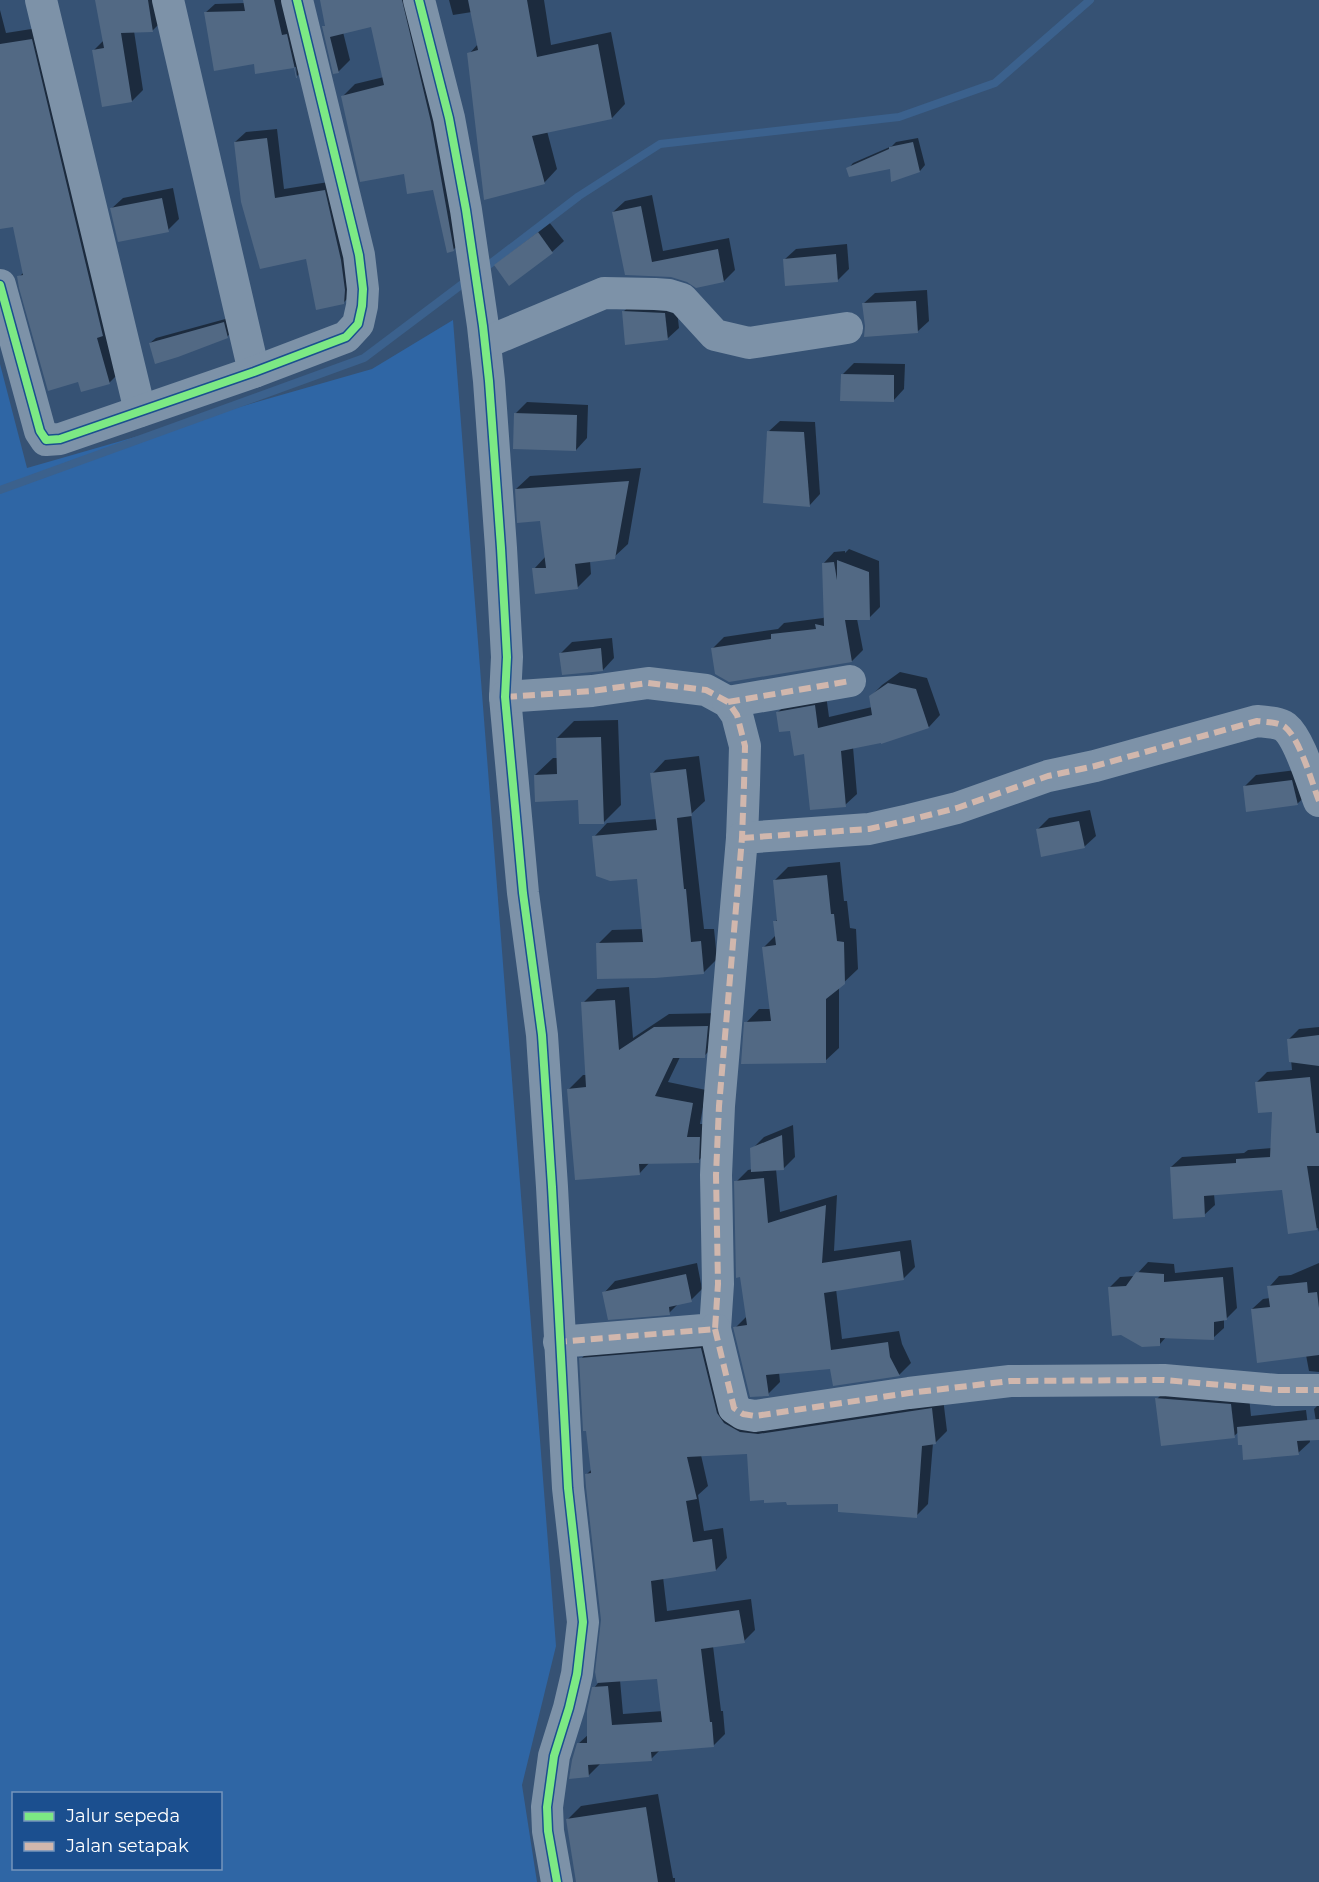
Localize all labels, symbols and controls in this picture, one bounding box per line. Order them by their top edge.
legend [12,1792,222,1870]
text: Jalur sepeda [65,1805,180,1827]
text: Jalan setapak [65,1835,189,1857]

